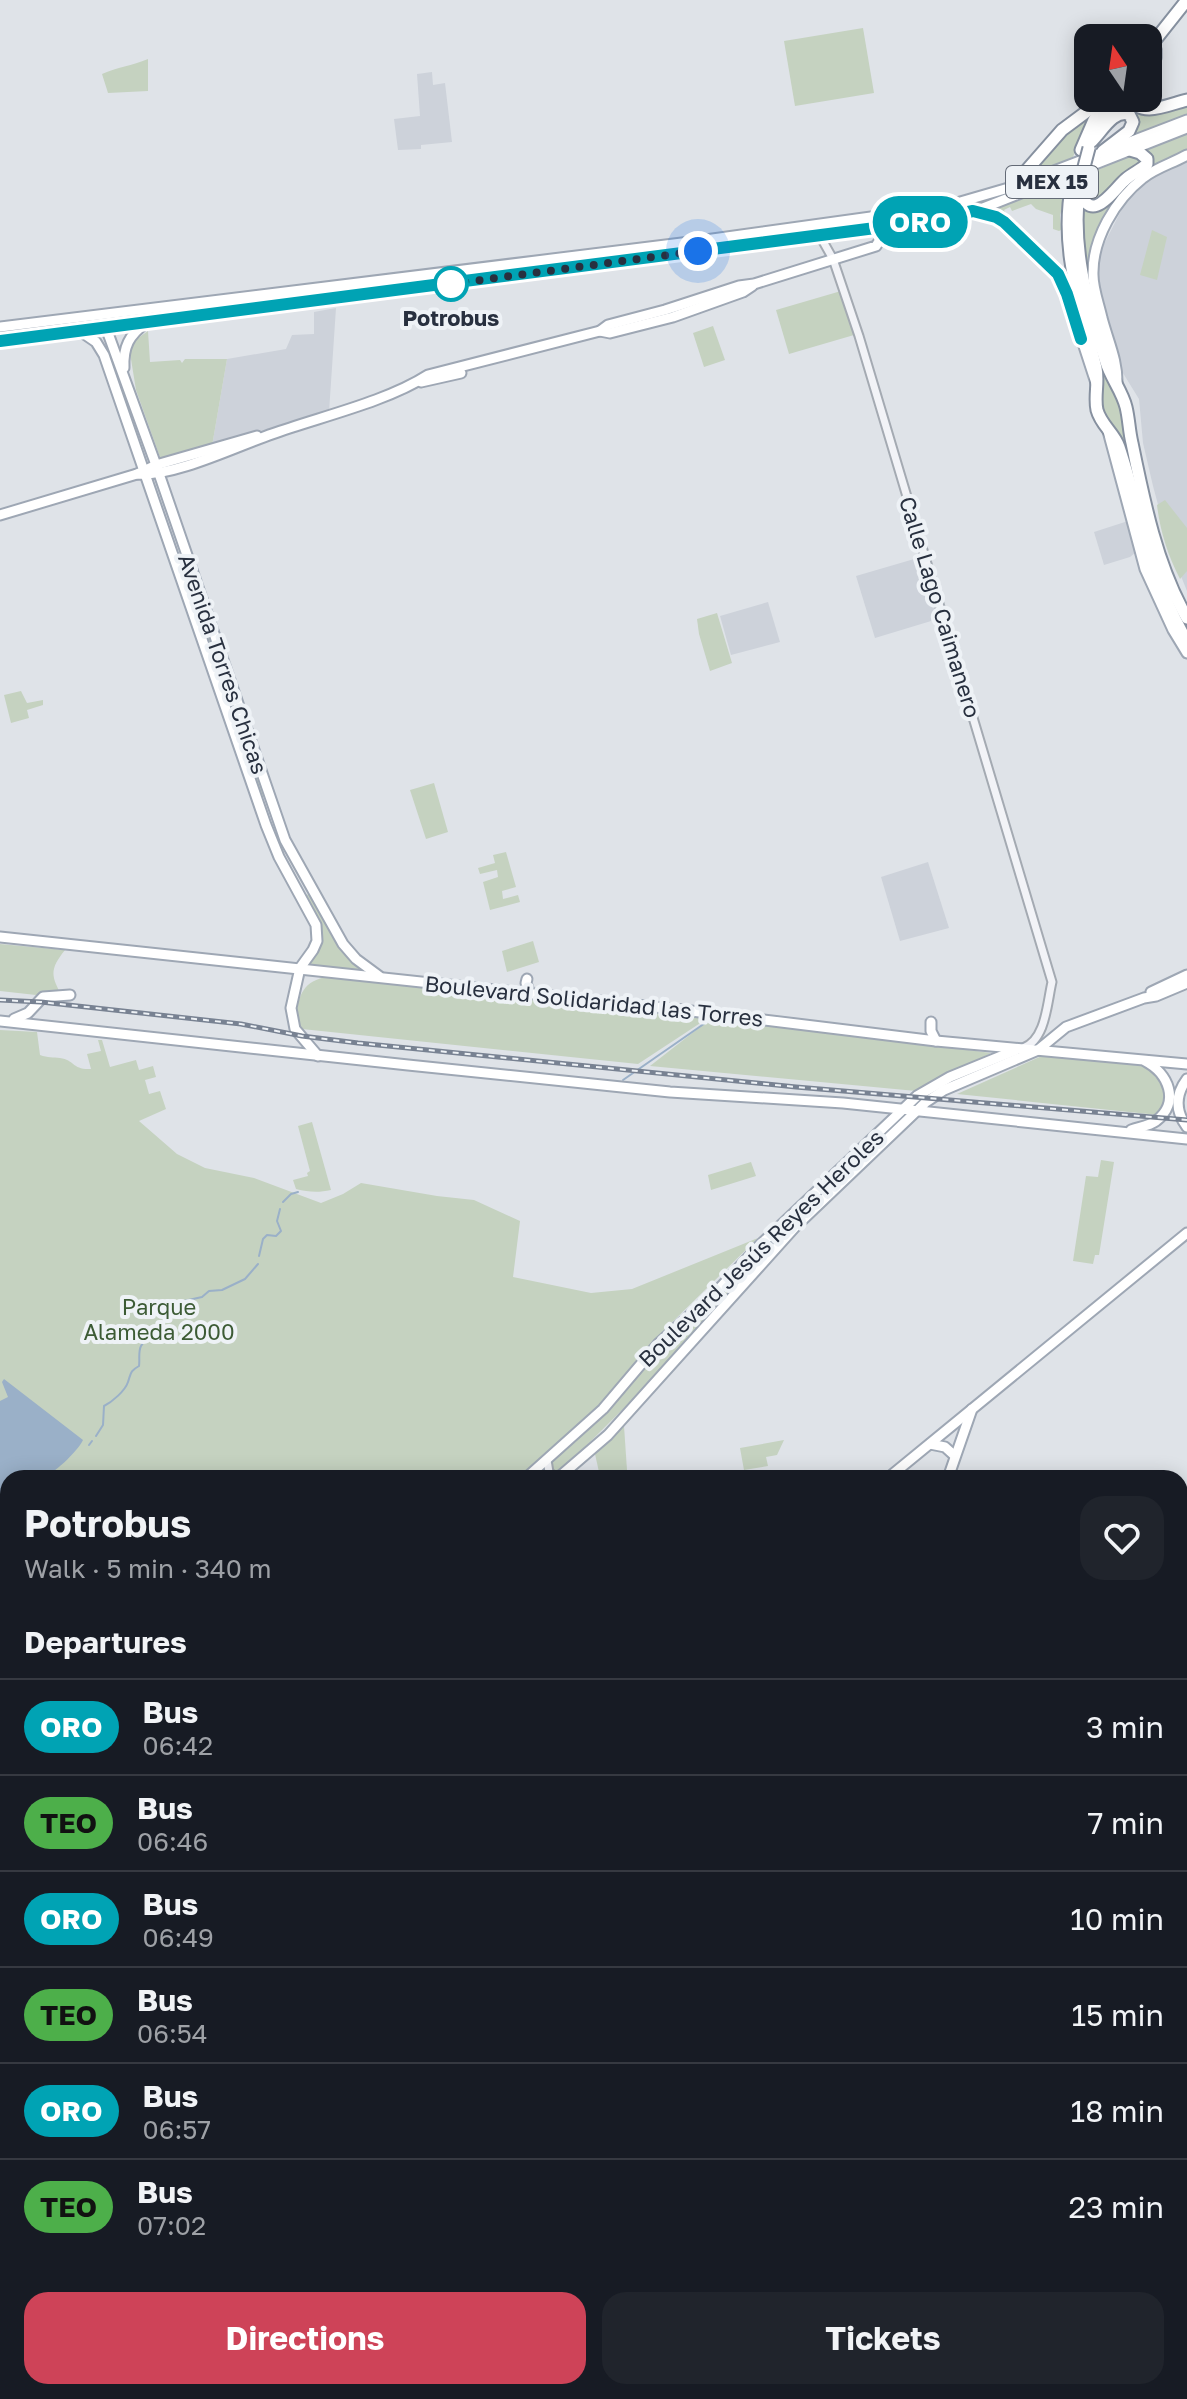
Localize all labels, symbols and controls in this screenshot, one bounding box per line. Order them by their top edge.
north arrow [1074,24,1162,112]
map controls [1074,24,1162,112]
road number: MEX 15 [1006,166,1098,198]
line badge: ORO [874,196,966,248]
text: ORO [889,205,951,238]
your location [678,231,718,271]
marker: Potrobus [434,267,468,301]
place label: Potrobus [403,304,499,331]
street label: Calle Lago Caimanero [894,493,987,721]
street label: Avenida Torres Chicas [173,550,274,778]
street label: Boulevard Solidaridad las Torres [423,969,765,1032]
street label: Boulevard Jesús Reyes Heroles [633,1123,889,1372]
park label: Parque Alameda 2000 [83,1293,235,1345]
button: heart [1080,1496,1164,1580]
text: Potrobus [24,1500,191,1545]
text: Walk · 5 min · 340 m [24,1553,271,1584]
text: Departures [24,1624,187,1660]
text: Bus [143,1694,198,1730]
text: 3 min [1086,1709,1164,1745]
text: ORO [40,1710,103,1743]
text: 06:42 [143,1730,213,1761]
text: Bus [137,1790,193,1826]
text: 7 min [1088,1805,1164,1841]
text: TEO [40,1806,97,1839]
text: 06:46 [137,1826,208,1857]
text: Bus [143,1886,198,1922]
text: 10 min [1070,1901,1164,1937]
text: ORO [40,1902,103,1935]
text: 06:49 [143,1922,214,1953]
text: Bus [137,1982,193,2018]
text: 15 min [1072,1997,1164,2033]
text: TEO [40,1998,97,2031]
text: 06:54 [137,2018,208,2049]
text: Bus [143,2078,198,2114]
text: 18 min [1071,2093,1164,2129]
text: ORO [40,2094,103,2127]
text: 06:57 [143,2114,211,2145]
text: Bus [137,2174,193,2210]
text: 23 min [1069,2189,1164,2225]
text: TEO [40,2190,97,2223]
text: 07:02 [137,2210,206,2241]
button: Directions [24,2292,586,2384]
button: Tickets [602,2292,1164,2384]

